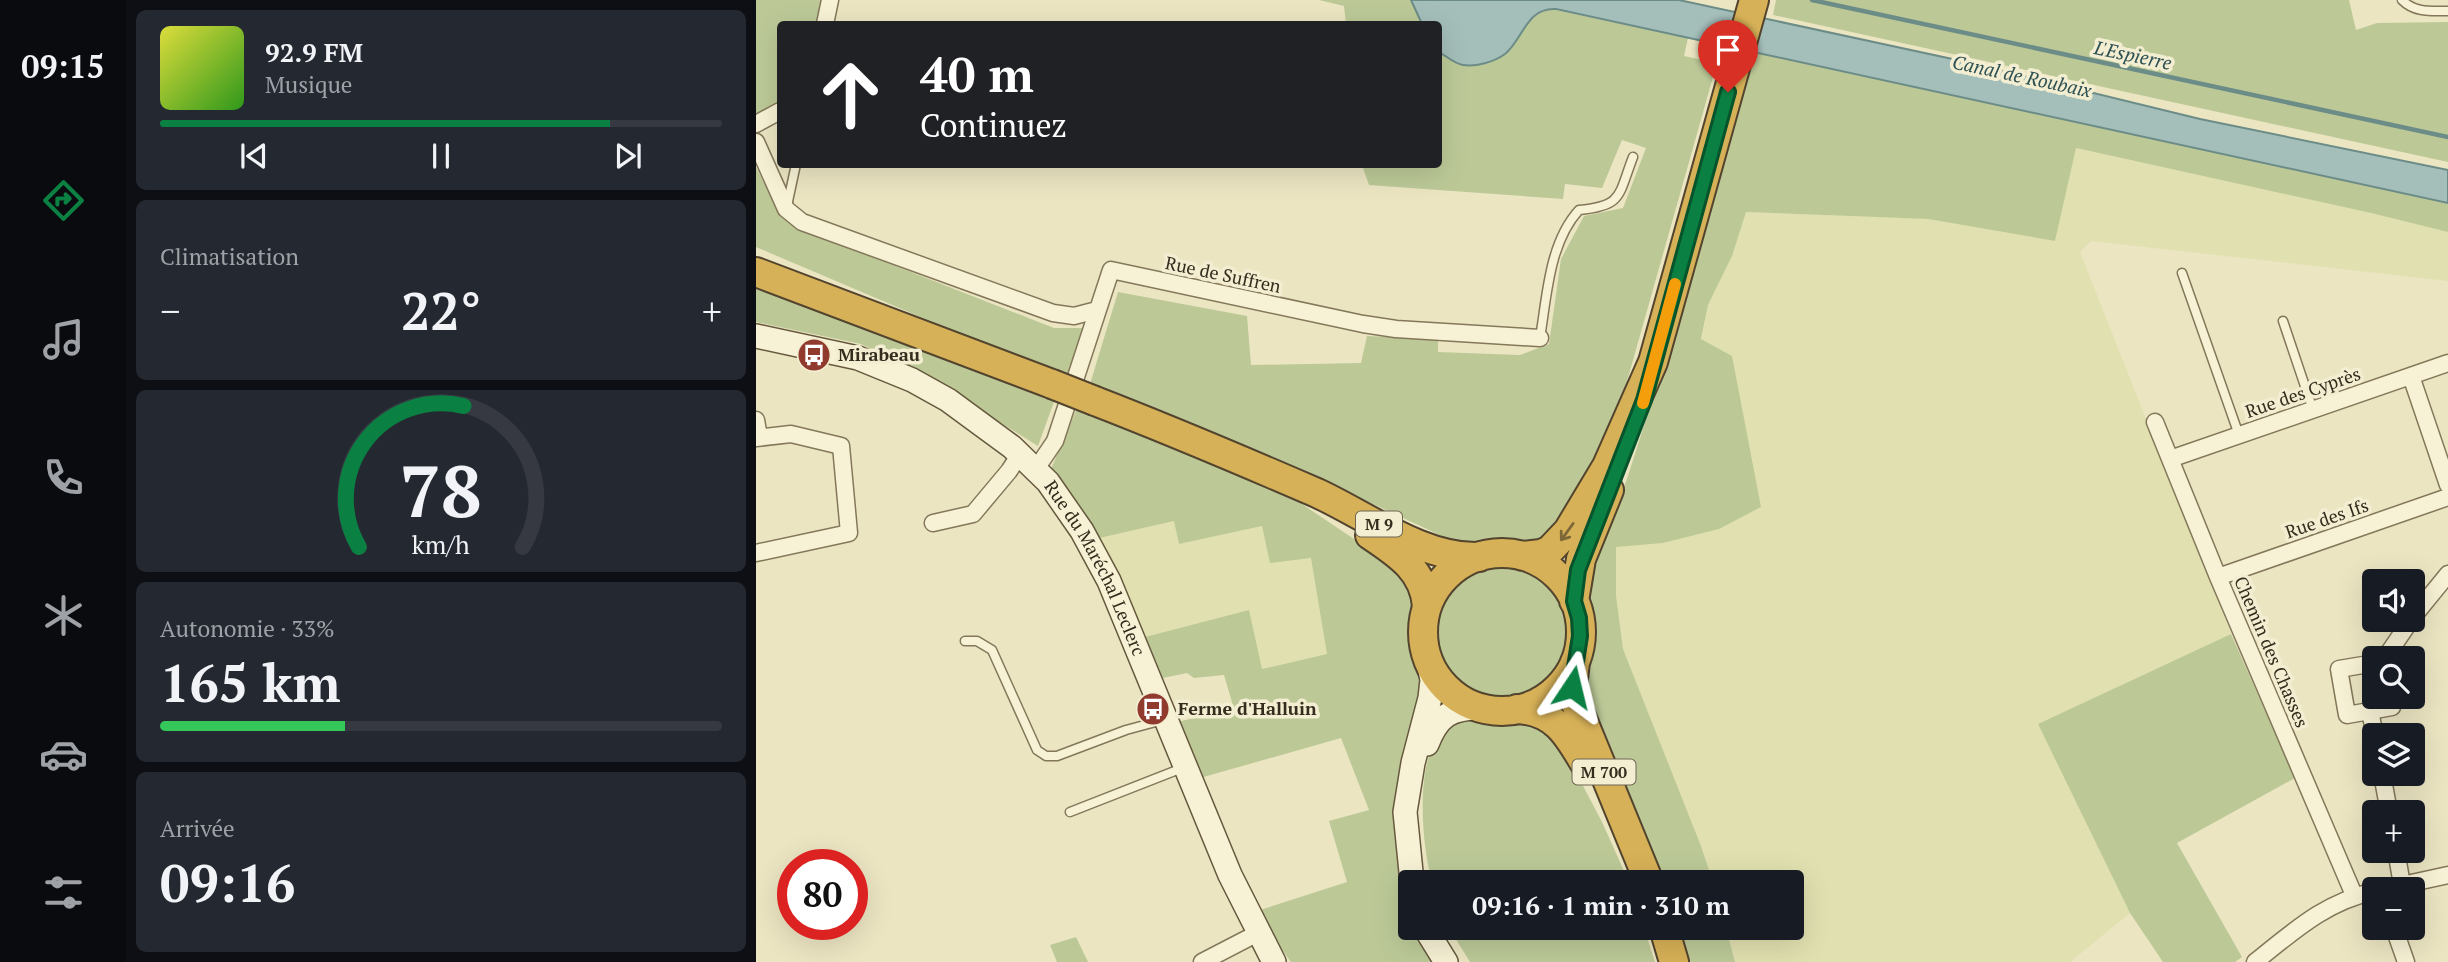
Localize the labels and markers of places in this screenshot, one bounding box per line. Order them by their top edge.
pin [1698,20,1758,92]
bus stop icon: Mirabeau [795,336,833,374]
place label: Mirabeau [838,342,920,366]
bus stop icon: Ferme d'Halluin [1134,690,1172,728]
place label: Ferme d'Halluin [1178,696,1317,720]

